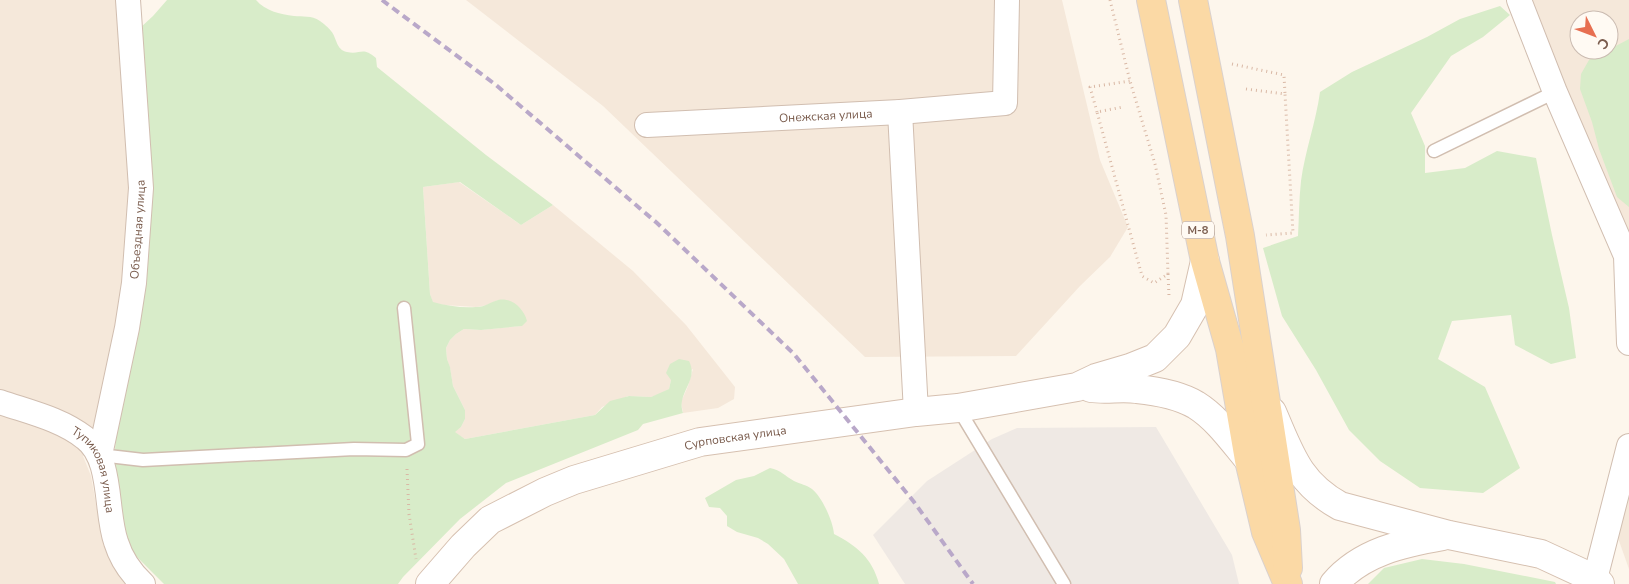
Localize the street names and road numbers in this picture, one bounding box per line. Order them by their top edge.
street label: Онежская улица [779,105,873,126]
street label: Объездная улица [126,179,149,280]
road number: М-8 [1182,222,1214,238]
street label: Сурповская улица [682,422,787,454]
street label: Тупиковая улица [69,423,118,514]

